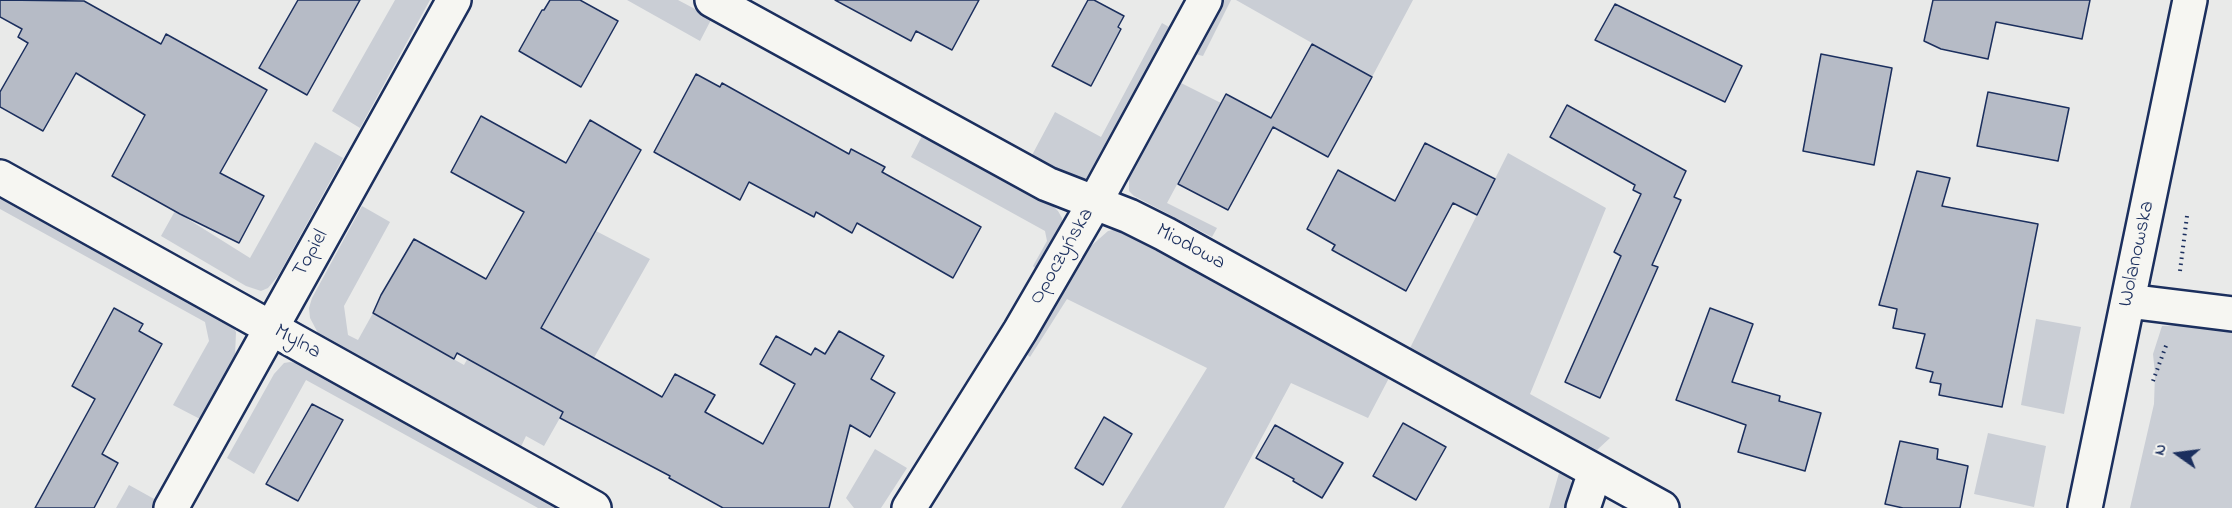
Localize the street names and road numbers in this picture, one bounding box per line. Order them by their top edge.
street label: Wolanowska [2114,199,2162,309]
street label: Opoczyńska [1025,204,1101,310]
street label: Miodowa [1151,219,1229,277]
street label: Topiel [289,226,335,282]
street label: Mylna [269,320,325,366]

